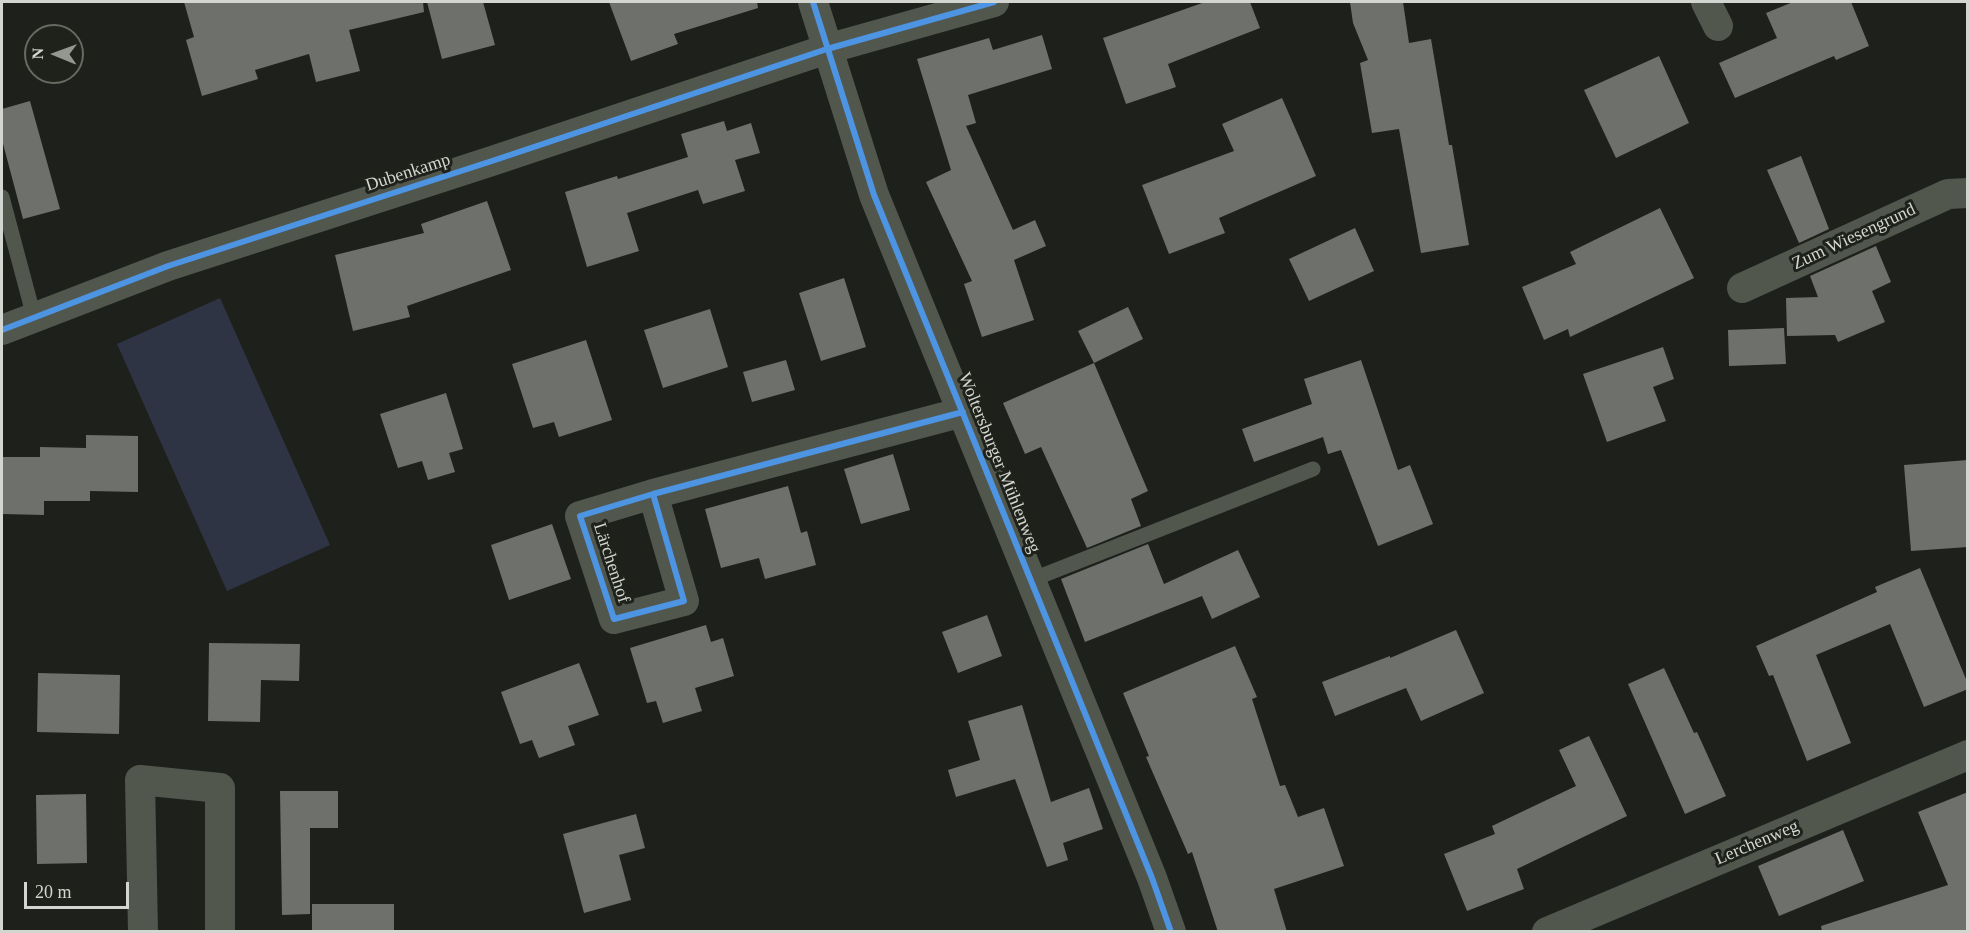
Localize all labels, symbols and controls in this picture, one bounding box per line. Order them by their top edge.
north arrow [24,24,84,84]
text: N [29,48,46,60]
street label: Dubenkamp [363,149,453,197]
street label: Zum Wiesengrund [1789,199,1919,275]
street label: Woltersburger Mühlenweg [953,370,1045,556]
street label: Lärchenhof [588,520,634,606]
street label: Lerchenweg [1712,816,1802,870]
scale bar [27,870,132,908]
text: 20 m [35,882,72,902]

